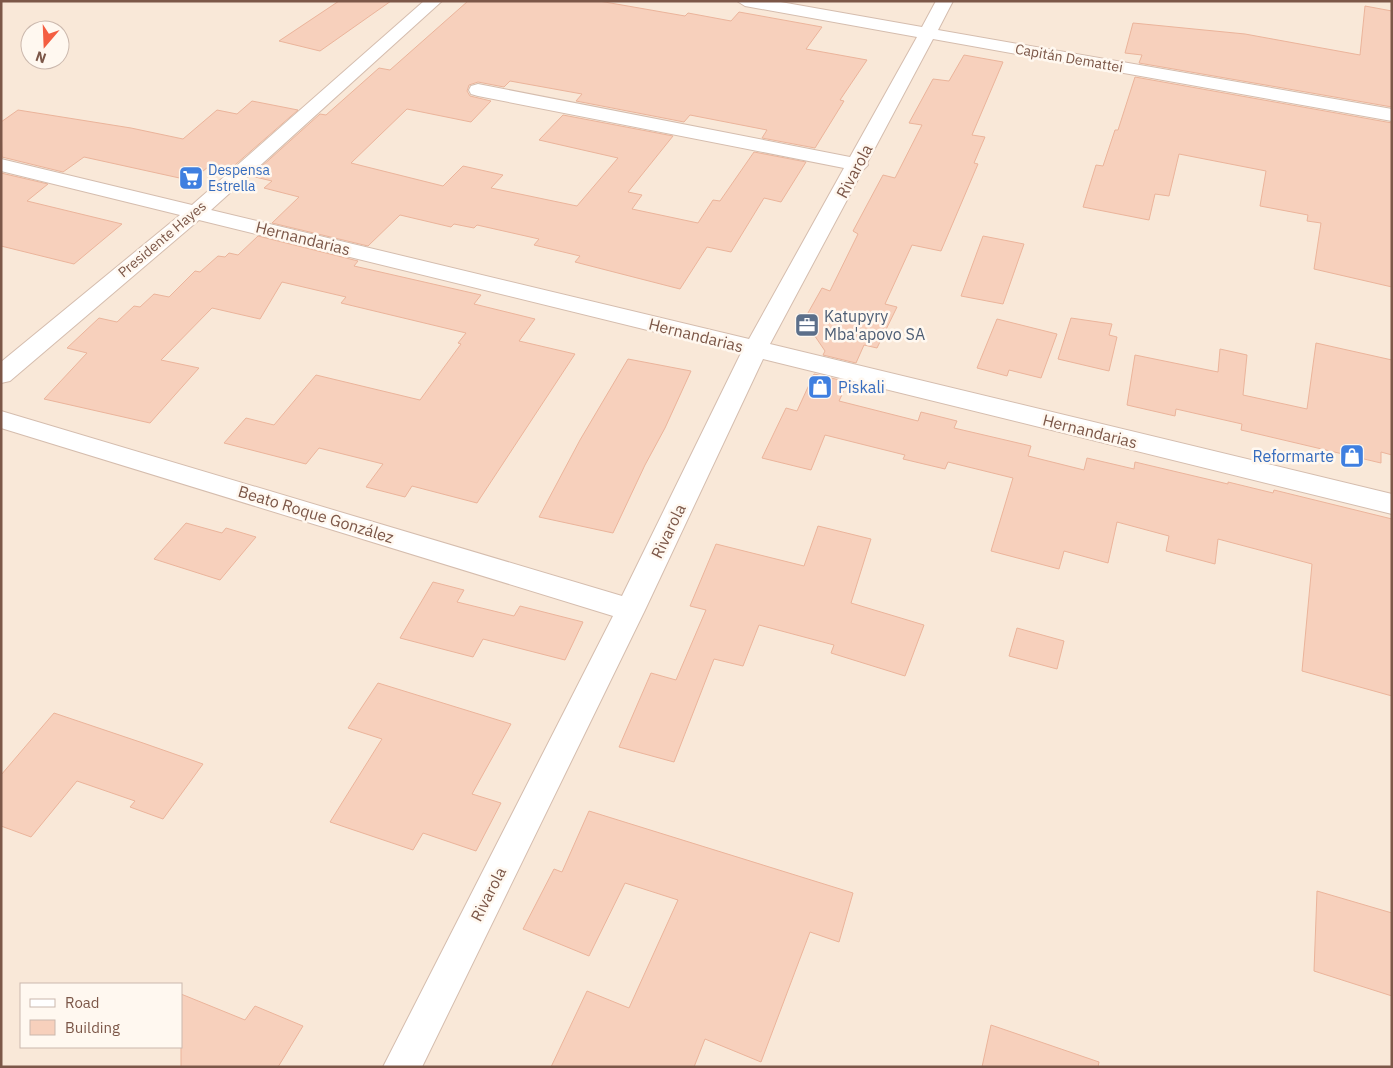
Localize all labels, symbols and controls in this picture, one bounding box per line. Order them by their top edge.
north arrow [20,20,70,70]
street label: Capitán Demattei [1014,40,1124,76]
text: N [33,47,48,67]
street label: Rivarola [832,140,877,201]
place label: Despensa Estrella [208,161,270,195]
supermarket icon: Despensa Estrella [178,165,204,191]
street label: Presidente Hayes [114,197,210,281]
street label: Hernandarias [254,217,352,259]
place label: Katupyry Mba'apovo SA [824,306,925,344]
office icon: Katupyry Mba'apovo SA [794,312,820,338]
street label: Hernandarias [647,314,745,356]
shop icon: Piskali [807,374,833,400]
place label: Piskali [838,377,885,397]
street label: Hernandarias [1041,410,1139,452]
shop icon: Reformarte [1339,443,1365,469]
place label: Reformarte [1252,446,1334,466]
street label: Beato Roque González [236,481,396,547]
street label: Rivarola [646,500,690,562]
street label: Rivarola [466,863,510,924]
legend [20,983,182,1048]
text: Road [65,993,100,1012]
text: Building [65,1018,120,1037]

